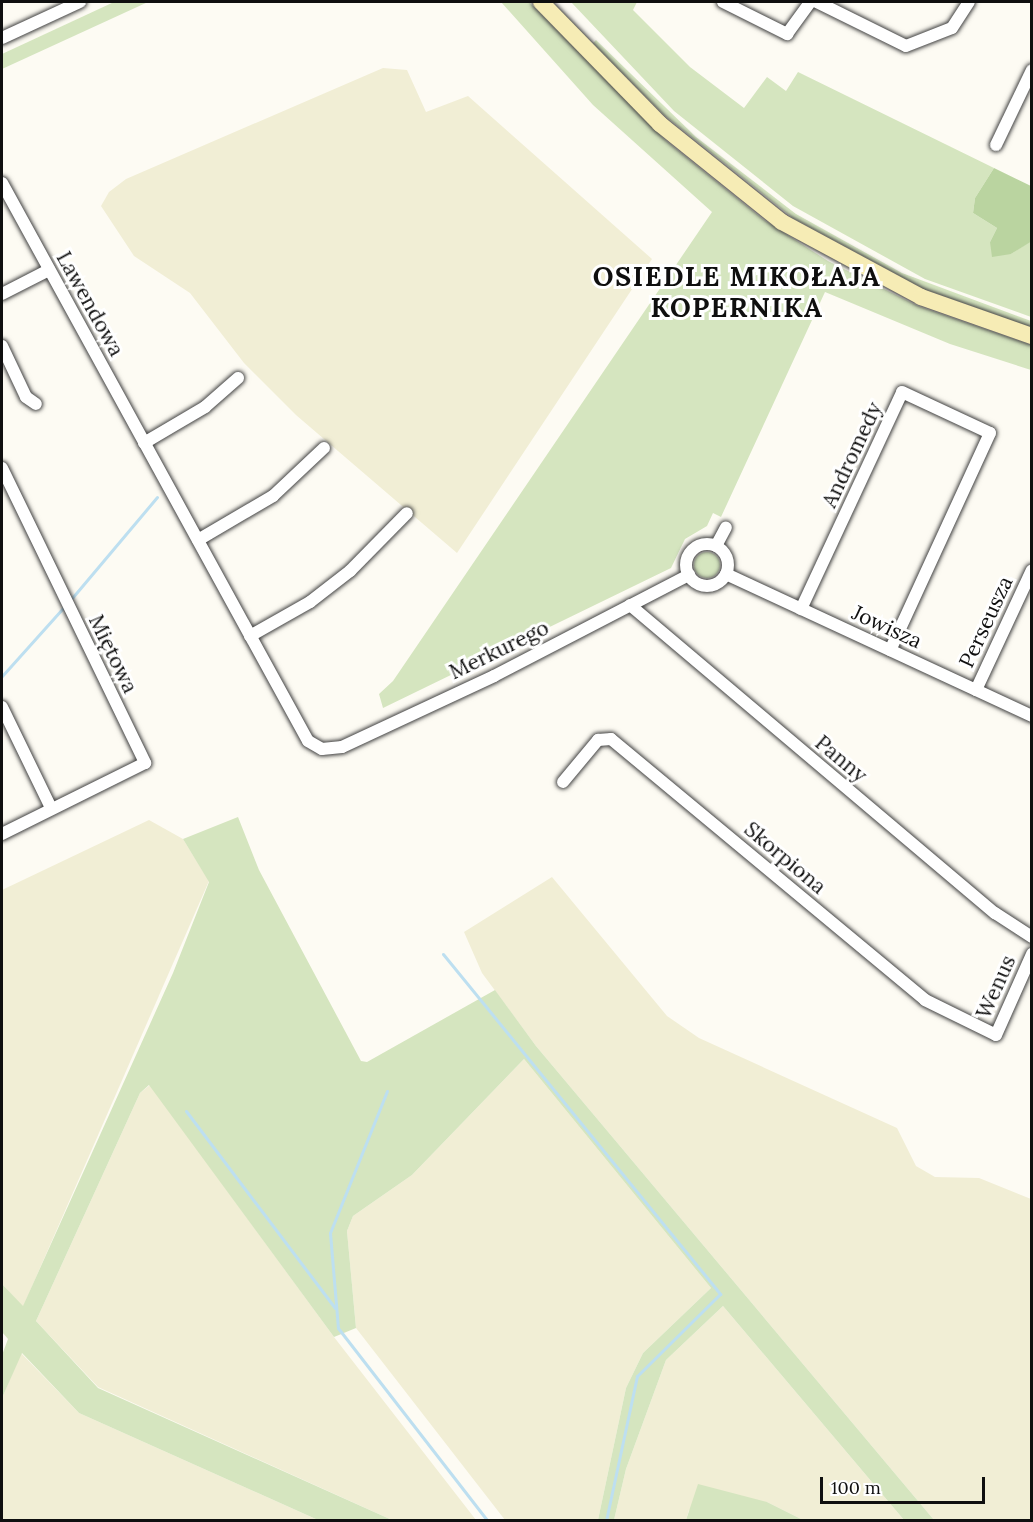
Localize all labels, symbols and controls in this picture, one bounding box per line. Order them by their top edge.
street label: Lawendowa [51,247,129,361]
district label: OSIEDLE MIKOŁAJA KOPERNIKA [593,260,881,323]
street label: Andromedy [817,398,887,512]
street label: Perseusza [954,572,1018,672]
street label: Jowisza [848,600,926,654]
street label: Miętowa [83,611,143,697]
street label: Merkurego [445,615,553,685]
street label: Panny [810,730,872,788]
street label: Skorpiona [739,817,831,899]
street label: Wenus [971,952,1021,1022]
scale bar [823,1465,988,1503]
text: 100 m [831,1476,881,1499]

